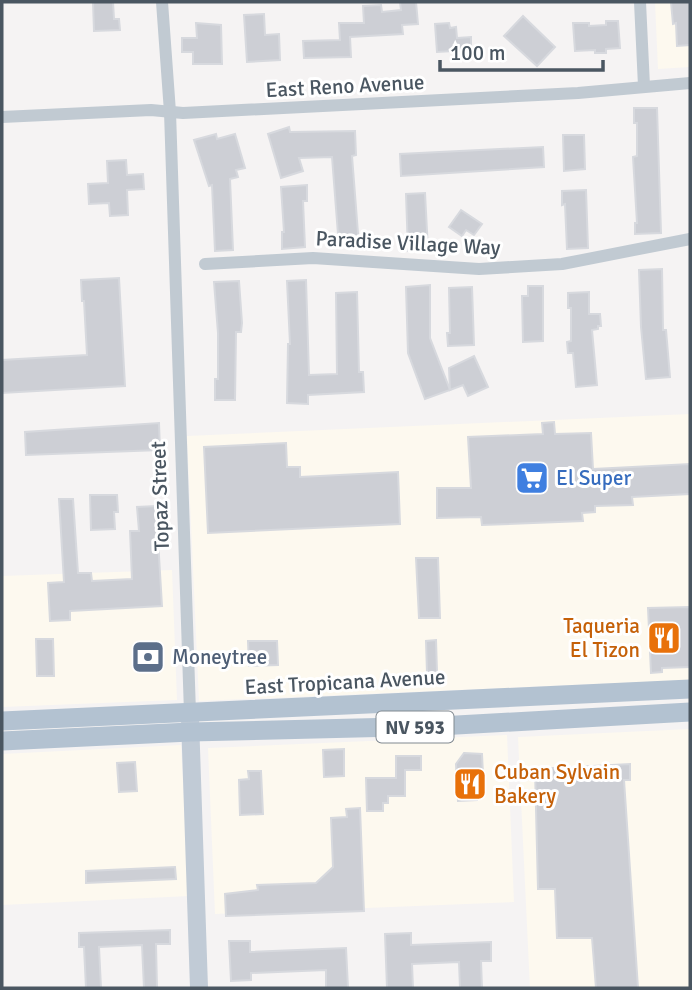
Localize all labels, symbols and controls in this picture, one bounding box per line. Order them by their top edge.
scale bar [440,28,603,72]
text: 100 m [450,40,505,66]
street label: East Reno Avenue [265,69,425,103]
street label: Paradise Village Way [315,225,501,261]
street label: Topaz Street [145,441,175,551]
supermarket icon: El Super [513,459,551,497]
place label: El Super [556,465,631,491]
place label: Taqueria El Tizon [563,613,640,663]
restaurant icon: Taqueria El Tizon [645,619,683,657]
bank icon: Moneytree [129,638,167,676]
place label: Moneytree [172,644,267,670]
street label: East Tropicana Avenue [244,664,446,700]
road number: NV 593 [376,712,453,742]
place label: Cuban Sylvain Bakery [494,759,620,809]
restaurant icon: Cuban Sylvain Bakery [451,765,489,803]

